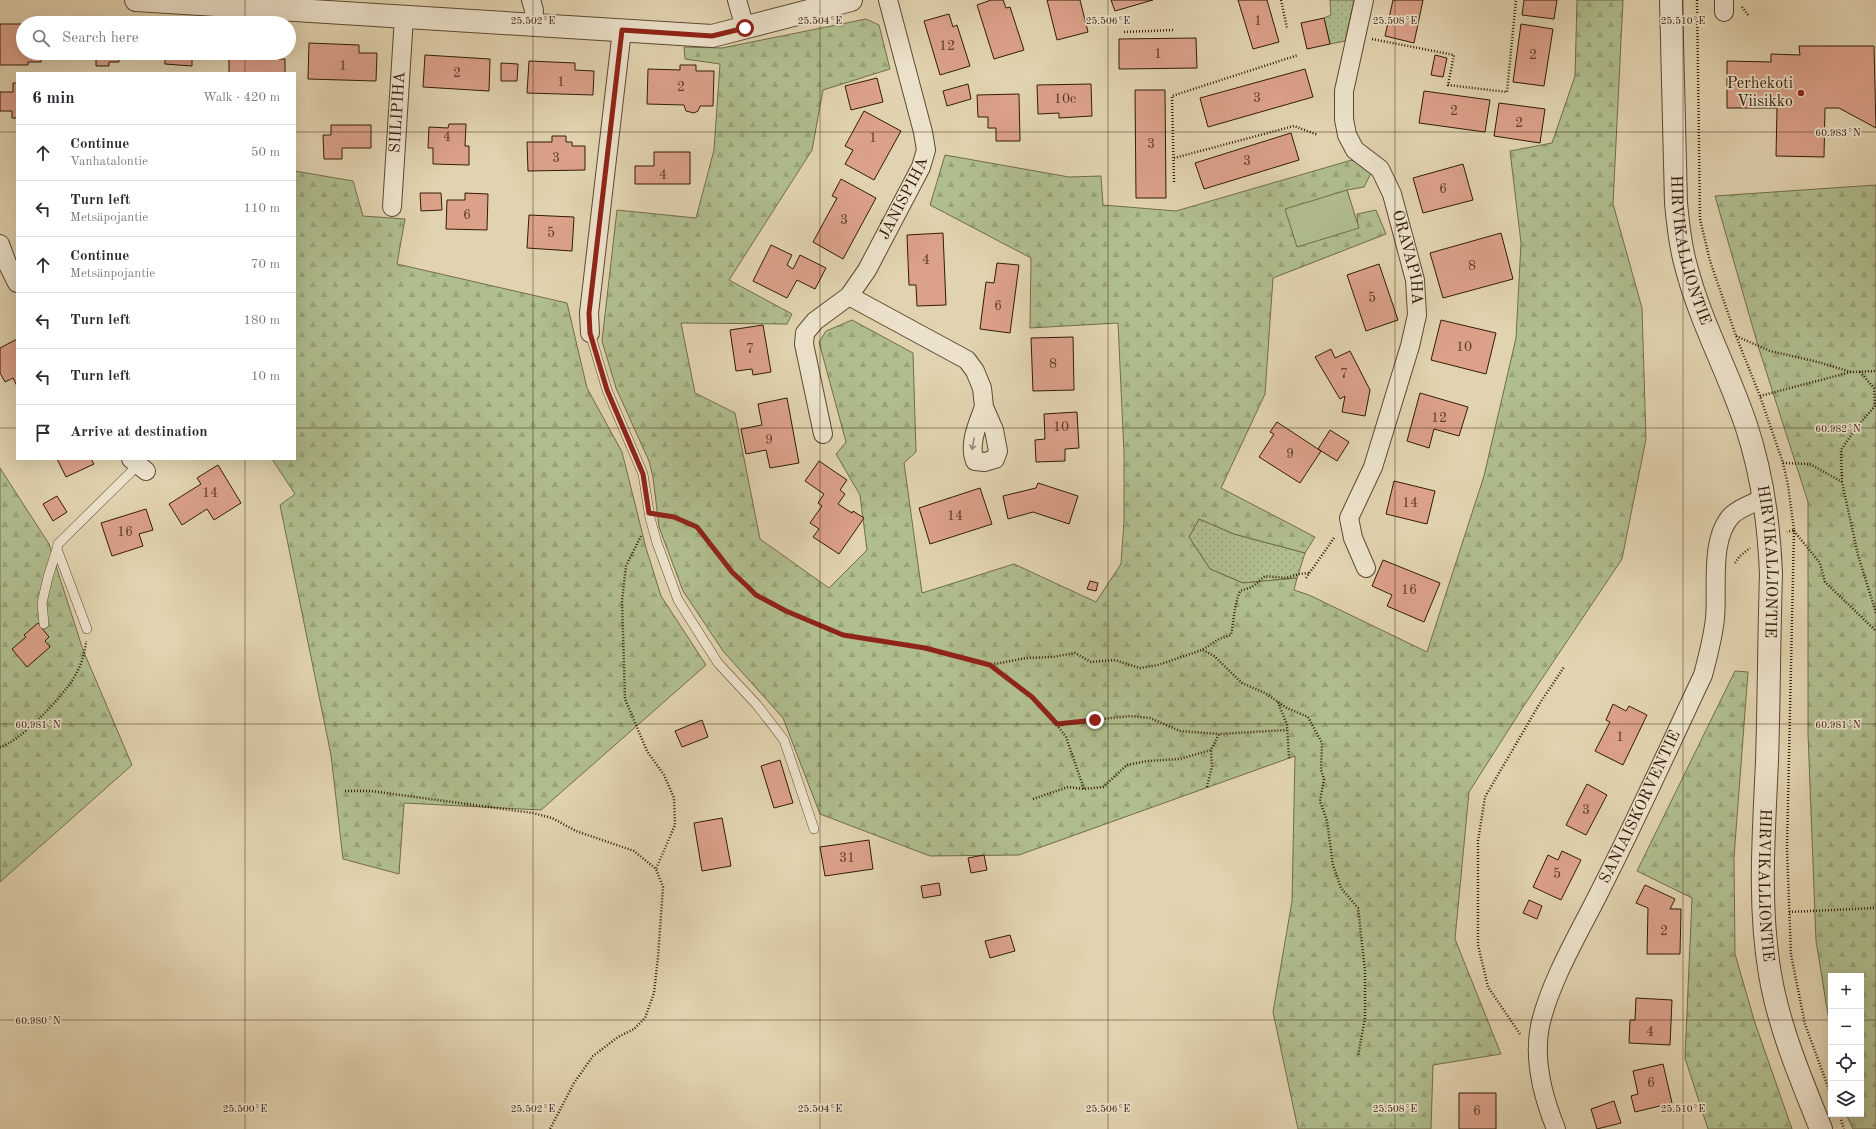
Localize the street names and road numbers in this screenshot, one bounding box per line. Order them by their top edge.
street label: SIILIPIHA [387,71,409,153]
street label: JÄNISPIHA [876,156,931,242]
street label: HIRVIKALLIONTIE [1667,175,1713,327]
street label: ORAVAPIHA [1389,208,1424,305]
street label: HIRVIKALLIONTIE [1754,484,1779,638]
street label: SANIAISKORVENTIE [1597,728,1684,886]
street label: HIRVIKALLIONTIE [1755,808,1776,963]

